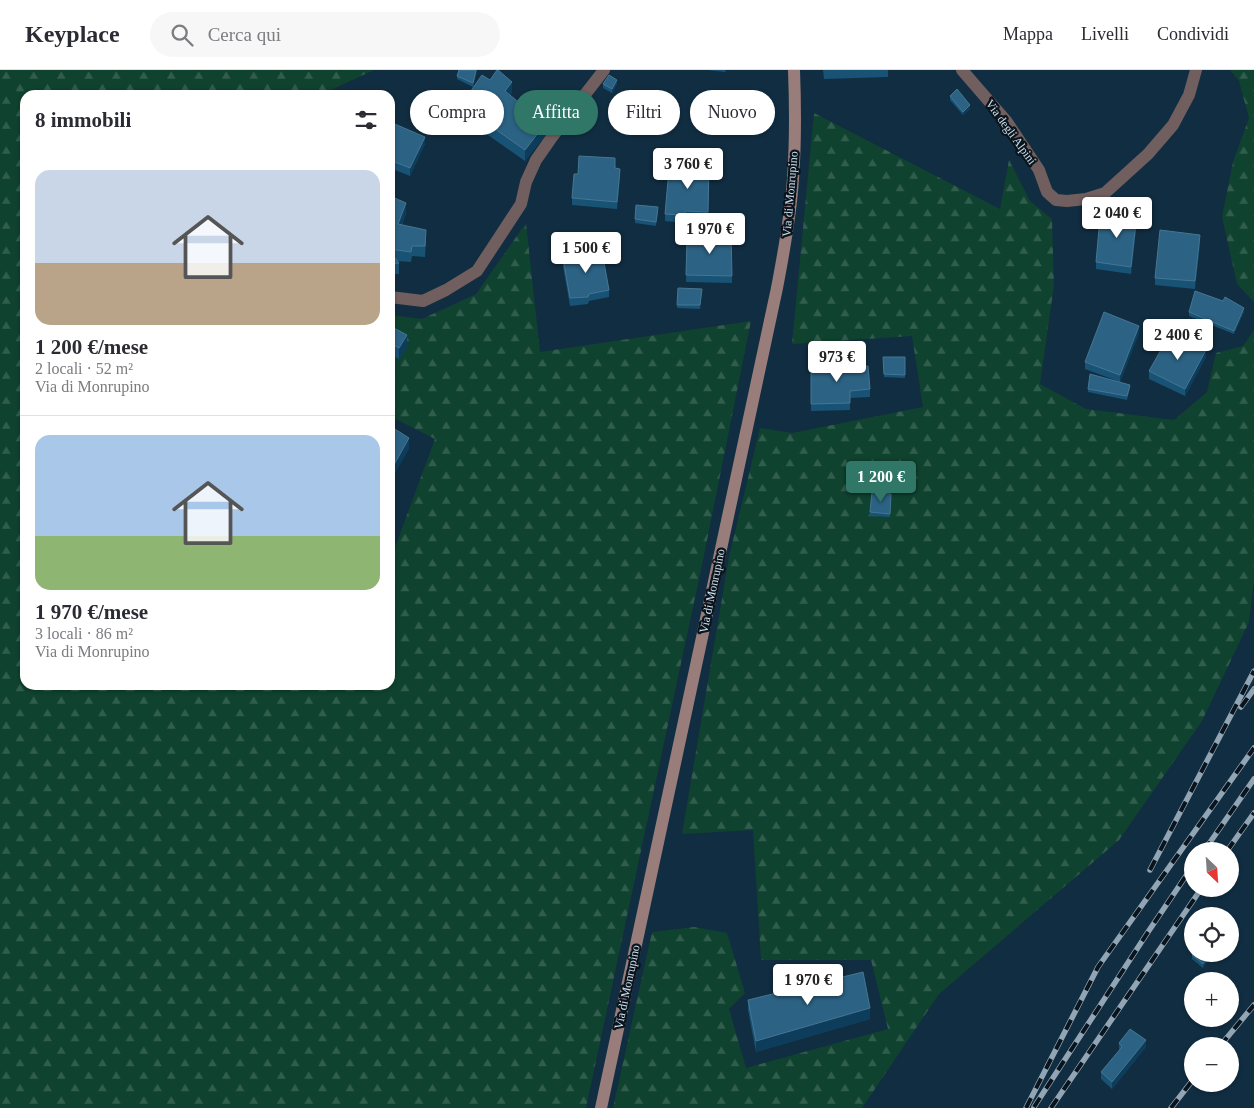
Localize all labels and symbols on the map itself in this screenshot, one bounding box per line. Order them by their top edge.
street label: Via degli Alpini [983,97,1040,168]
pin: 3 760 € [642,148,734,190]
street label: Via di Monrupino [779,151,801,237]
pin: 2 040 € [1071,196,1163,239]
pin: 1 970 € [664,212,756,255]
pin: 1 500 € [540,232,632,274]
pin: 2 400 € [1132,318,1224,361]
pin: 973 € [802,340,872,383]
pin: 1 200 € [835,460,927,503]
street label: Via di Monrupino [696,548,728,634]
north arrow [1184,842,1239,898]
street label: Via di Monrupino [611,944,643,1030]
pin: 1 970 € [762,964,854,1006]

